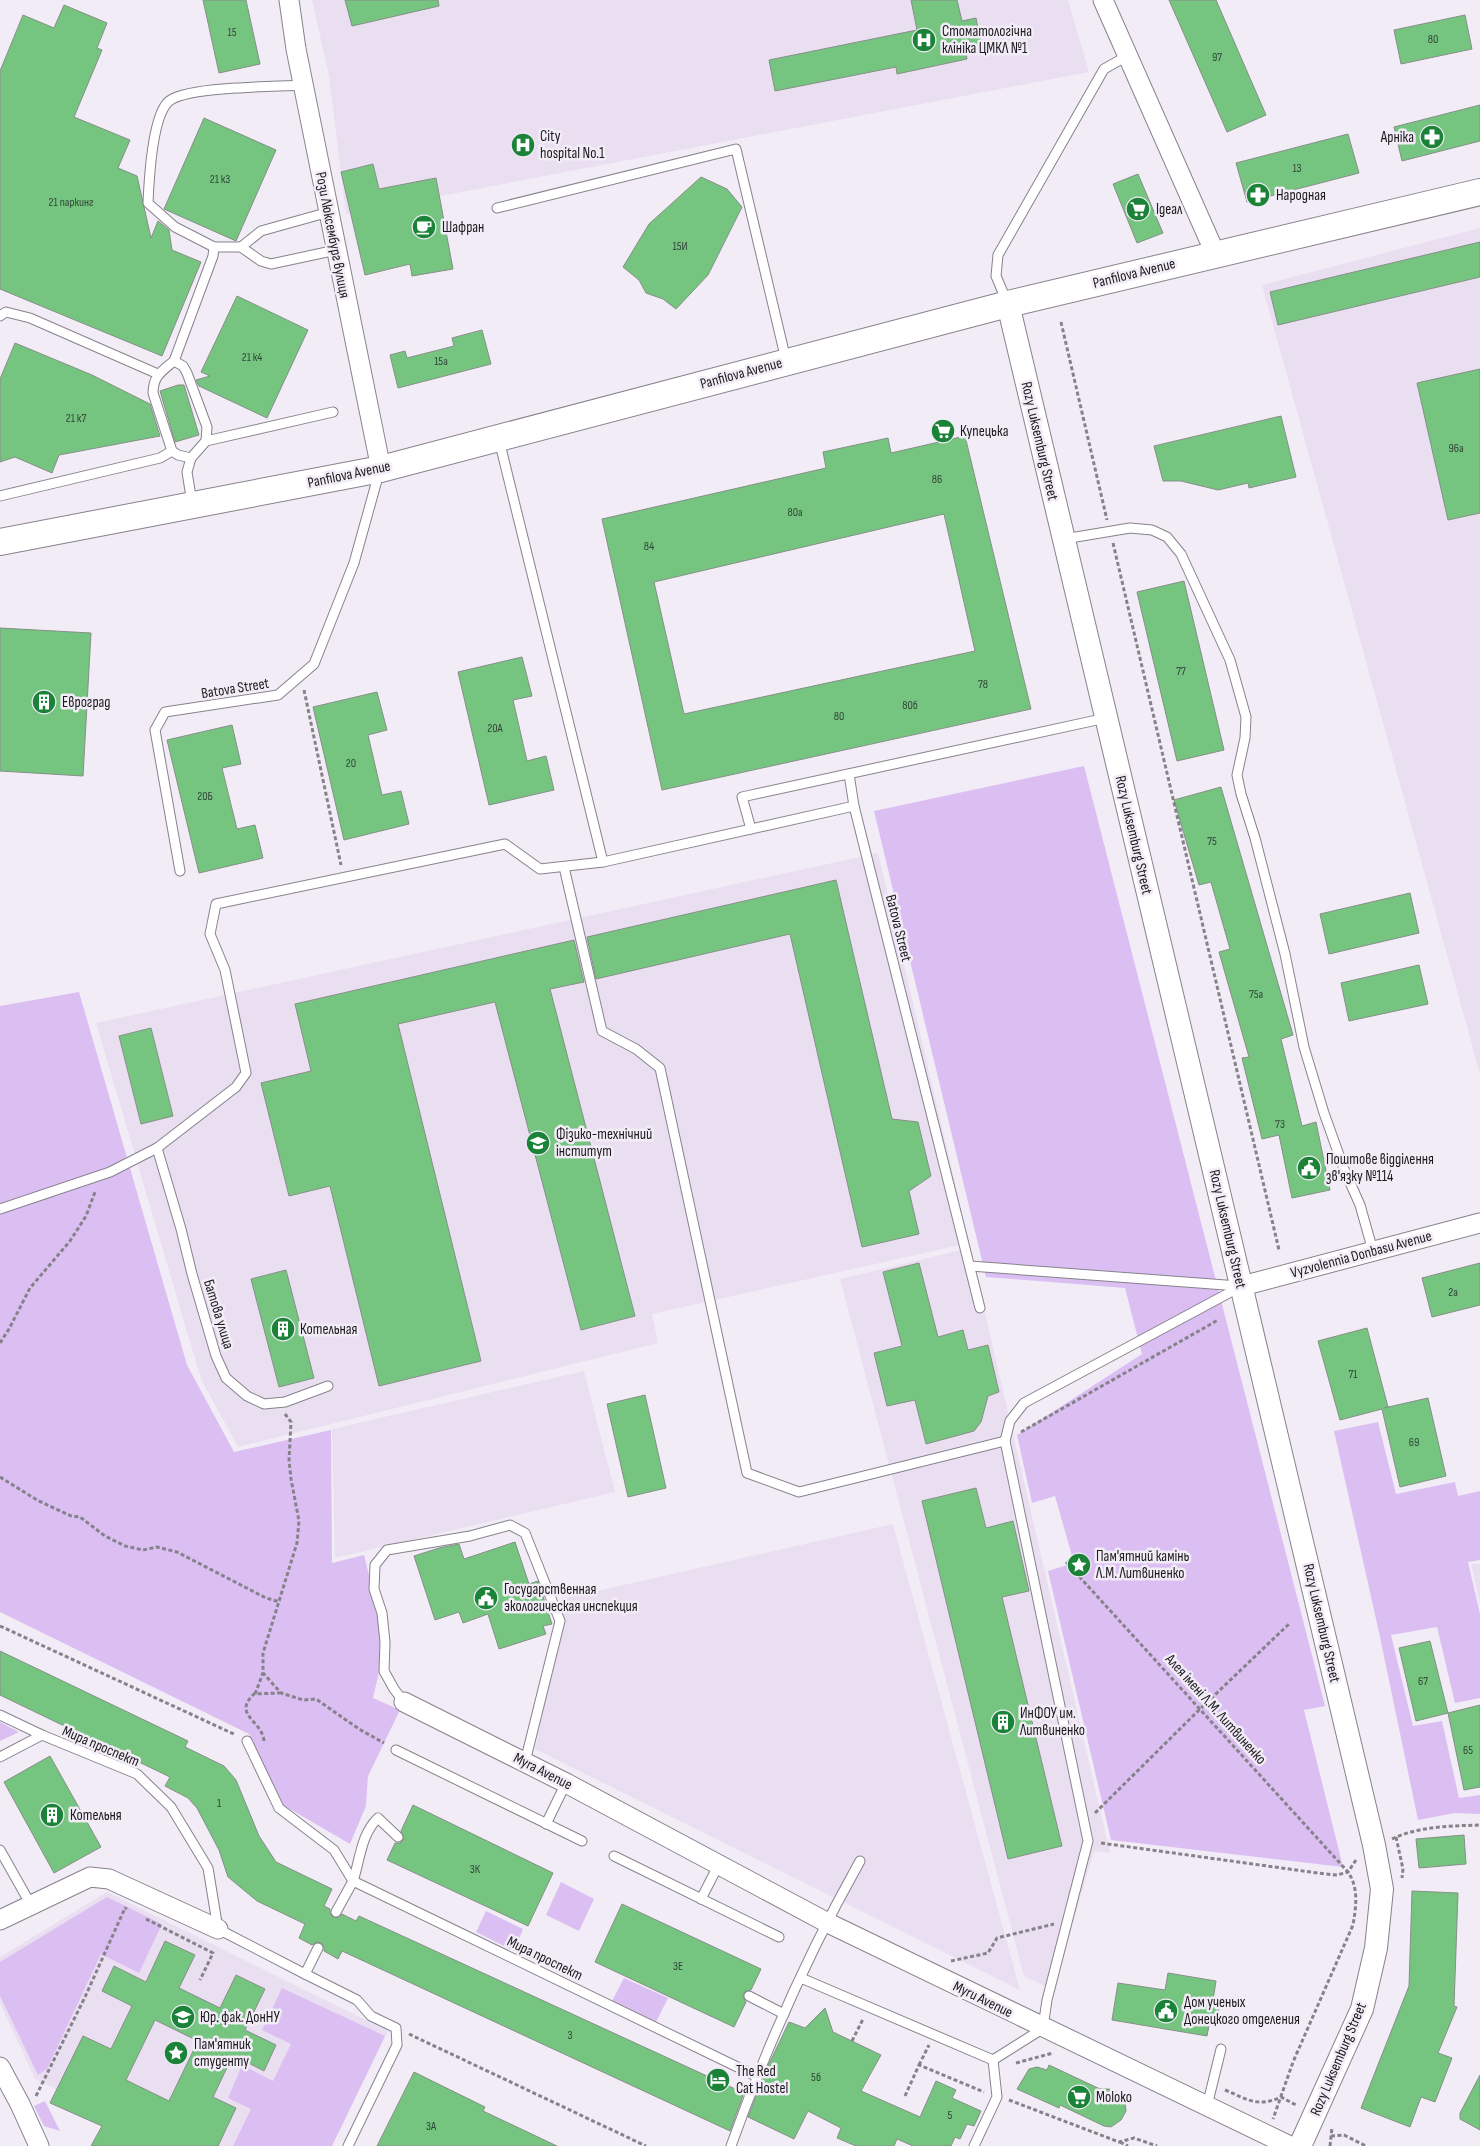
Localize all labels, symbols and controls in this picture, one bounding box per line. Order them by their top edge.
place label: Стоматологічна клініка ЦМКЛ №1 [942,22,1032,58]
house number: 15 [227,25,237,40]
hospital icon: Стоматологічна клініка ЦМКЛ №1 [911,27,937,53]
house number: 80 [1428,32,1438,47]
house number: 97 [1212,50,1222,65]
pharmacy icon: Арніка [1419,124,1445,150]
place label: City hospital No.1 [540,127,605,163]
place label: Арніка [1380,128,1414,147]
hospital icon: City hospital No.1 [510,132,536,158]
house number: 13 [1292,161,1302,176]
street label: Рози Люксембург вулиця [311,170,354,300]
house number: 21 к3 [210,172,230,187]
pharmacy icon: Народная [1245,182,1271,208]
place label: Народная [1276,186,1326,205]
house number: 21 паркинг [49,195,93,210]
supermarket icon: Ідеал [1125,196,1151,222]
place label: Ідеал [1156,200,1183,219]
cafe icon: Шафран [411,214,437,240]
place label: Шафран [442,218,484,237]
house number: 15И [672,239,688,254]
street label: Panfilova Avenue [1091,254,1177,293]
house number: 21 к4 [242,350,262,365]
street label: Panfilova Avenue [698,353,784,394]
house number: 15а [434,354,448,369]
street label: Rozy Luksemburg Street [1017,380,1063,503]
house number: 21 к7 [66,411,86,426]
supermarket icon: Купецька [930,418,956,444]
place label: Купецька [960,422,1009,441]
house number: 96а [1448,441,1464,456]
street label: Panfilova Avenue [306,456,392,493]
house number: 86 [932,472,942,487]
house number: 80а [787,505,803,520]
house number: 84 [644,539,654,554]
house number: 77 [1176,664,1186,679]
street label: Batova Street [200,674,271,703]
house number: 78 [978,677,988,692]
building icon: Евроград [31,689,57,715]
place label: Евроград [62,693,111,712]
house number: 80б [902,698,918,713]
house number: 80 [834,709,844,724]
house number: 20А [487,721,504,736]
house number: 20 [346,756,356,771]
street label: Rozy Luksemburg Street [1111,774,1157,897]
house number: 20Б [197,789,213,804]
house number: 75 [1207,834,1217,849]
street label: Batova Street [881,893,916,964]
house number: 75а [1249,987,1263,1002]
house number: 73 [1275,1117,1285,1132]
place label: Фізико-технічний інститут [556,1125,652,1161]
school or university icon: Фізико-технічний інститут [525,1130,551,1156]
place label: Поштове відділення зв'язку №114 [1326,1150,1434,1186]
public building icon: Поштове відділення зв'язку №114 [1296,1155,1322,1181]
street label: Rozy Luksemburg Street [1205,1168,1251,1291]
street label: Vyzvolennia Donbasu Avenue [1288,1226,1434,1282]
street label: Батова улица [199,1277,238,1351]
house number: 2а [1448,1285,1458,1300]
building icon: Котельная [270,1316,296,1342]
place label: Котельная [300,1320,358,1339]
house number: 71 [1348,1367,1358,1382]
house number: 69 [1409,1435,1419,1450]
place label: Пам'ятний камінь Л.М. Литвиненко [1095,1547,1190,1583]
place icon: Пам'ятний камінь Л.М. Литвиненко [1066,1552,1092,1578]
street label: Rozy Luksemburg Street [1299,1562,1345,1685]
place label: Государственная экологическая инспекция [504,1580,638,1616]
public building icon: Государственная экологическая инспекция [473,1585,499,1611]
street label: Алея імені Л.М. Литвиненко [1160,1649,1270,1769]
house number: 67 [1418,1674,1428,1689]
place label: ИнФОУ им. Литвиненко [1019,1704,1085,1740]
building icon: ИнФОУ им. Литвиненко [990,1709,1016,1735]
street label: Мира проспект [59,1722,142,1771]
house number: 65 [1463,1743,1473,1758]
street label: Myra Avenue [510,1749,575,1794]
house number: 1 [217,1796,222,1811]
building icon: Котельня [39,1802,65,1828]
place label: Котельня [70,1806,122,1825]
house number: 3К [470,1862,481,1877]
street label: Мира проспект [504,1932,586,1985]
house number: 3Е [673,1959,683,1974]
street label: Myru Avenue [950,1977,1016,2022]
place label: Дом ученых Донецкого отделения [1184,1993,1300,2029]
public building icon: Дом ученых Донецкого отделения [1153,1998,1179,2024]
street label: Rozy Luksemburg Street [1306,1999,1371,2119]
school or university icon: Юр. фак. ДонНУ [170,2004,196,2030]
place label: Юр. фак. ДонНУ [200,2008,280,2027]
house number: 3 [567,2028,573,2043]
place label: Пам'ятник студенту [194,2035,251,2071]
place icon: Пам'ятник студенту [163,2040,189,2066]
place label: The Red Cat Hostel [736,2062,788,2098]
hotel icon: The Red Cat Hostel [705,2067,731,2093]
house number: 5б [811,2070,821,2085]
supermarket icon: Moloko [1066,2084,1092,2110]
place label: Moloko [1096,2088,1132,2107]
house number: 5 [948,2108,953,2123]
house number: 3А [426,2119,437,2134]

